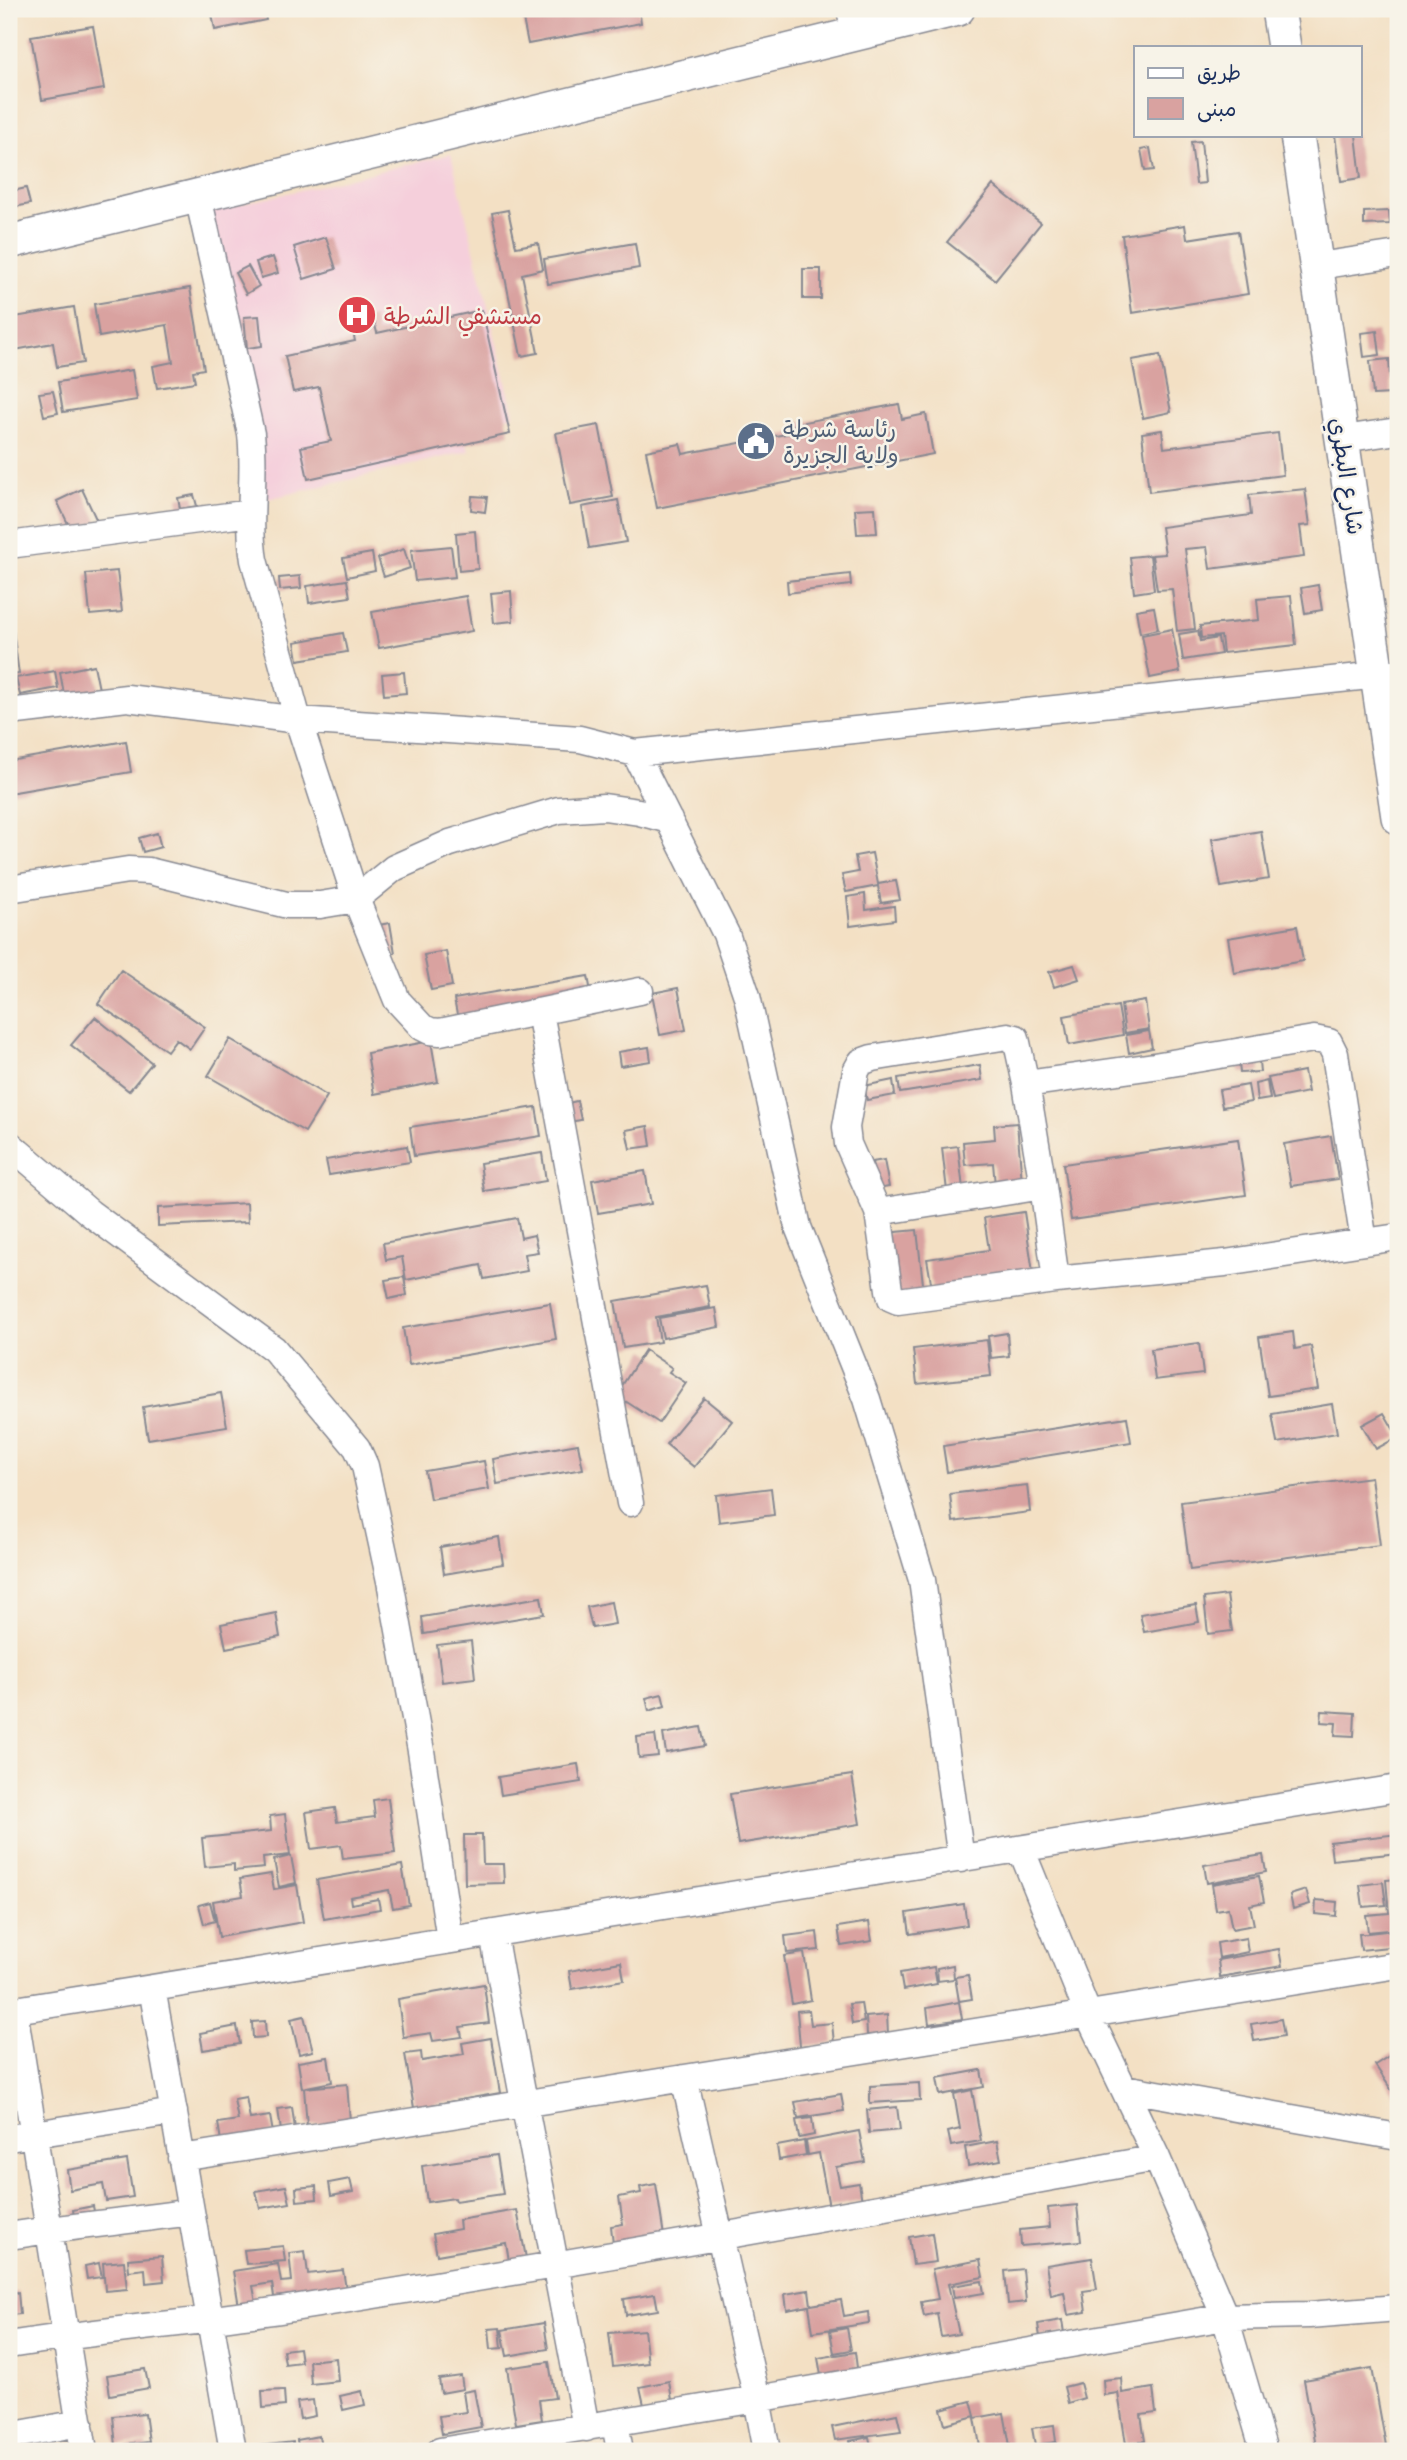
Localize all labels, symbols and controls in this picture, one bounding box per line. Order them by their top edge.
legend [1134,46,1362,136]
text: طريق [1197,58,1241,85]
text: مبنى [1197,94,1236,123]
hospital icon: مستشفي الشرطة [336,294,378,336]
place label: مستشفي الشرطة [384,300,542,337]
place label: رئاسة شرطة ولاية الجزيرة [783,413,899,469]
street label: شارع البطري [1321,415,1372,537]
public building icon: رئاسة شرطة ولاية الجزيرة [735,420,777,462]

